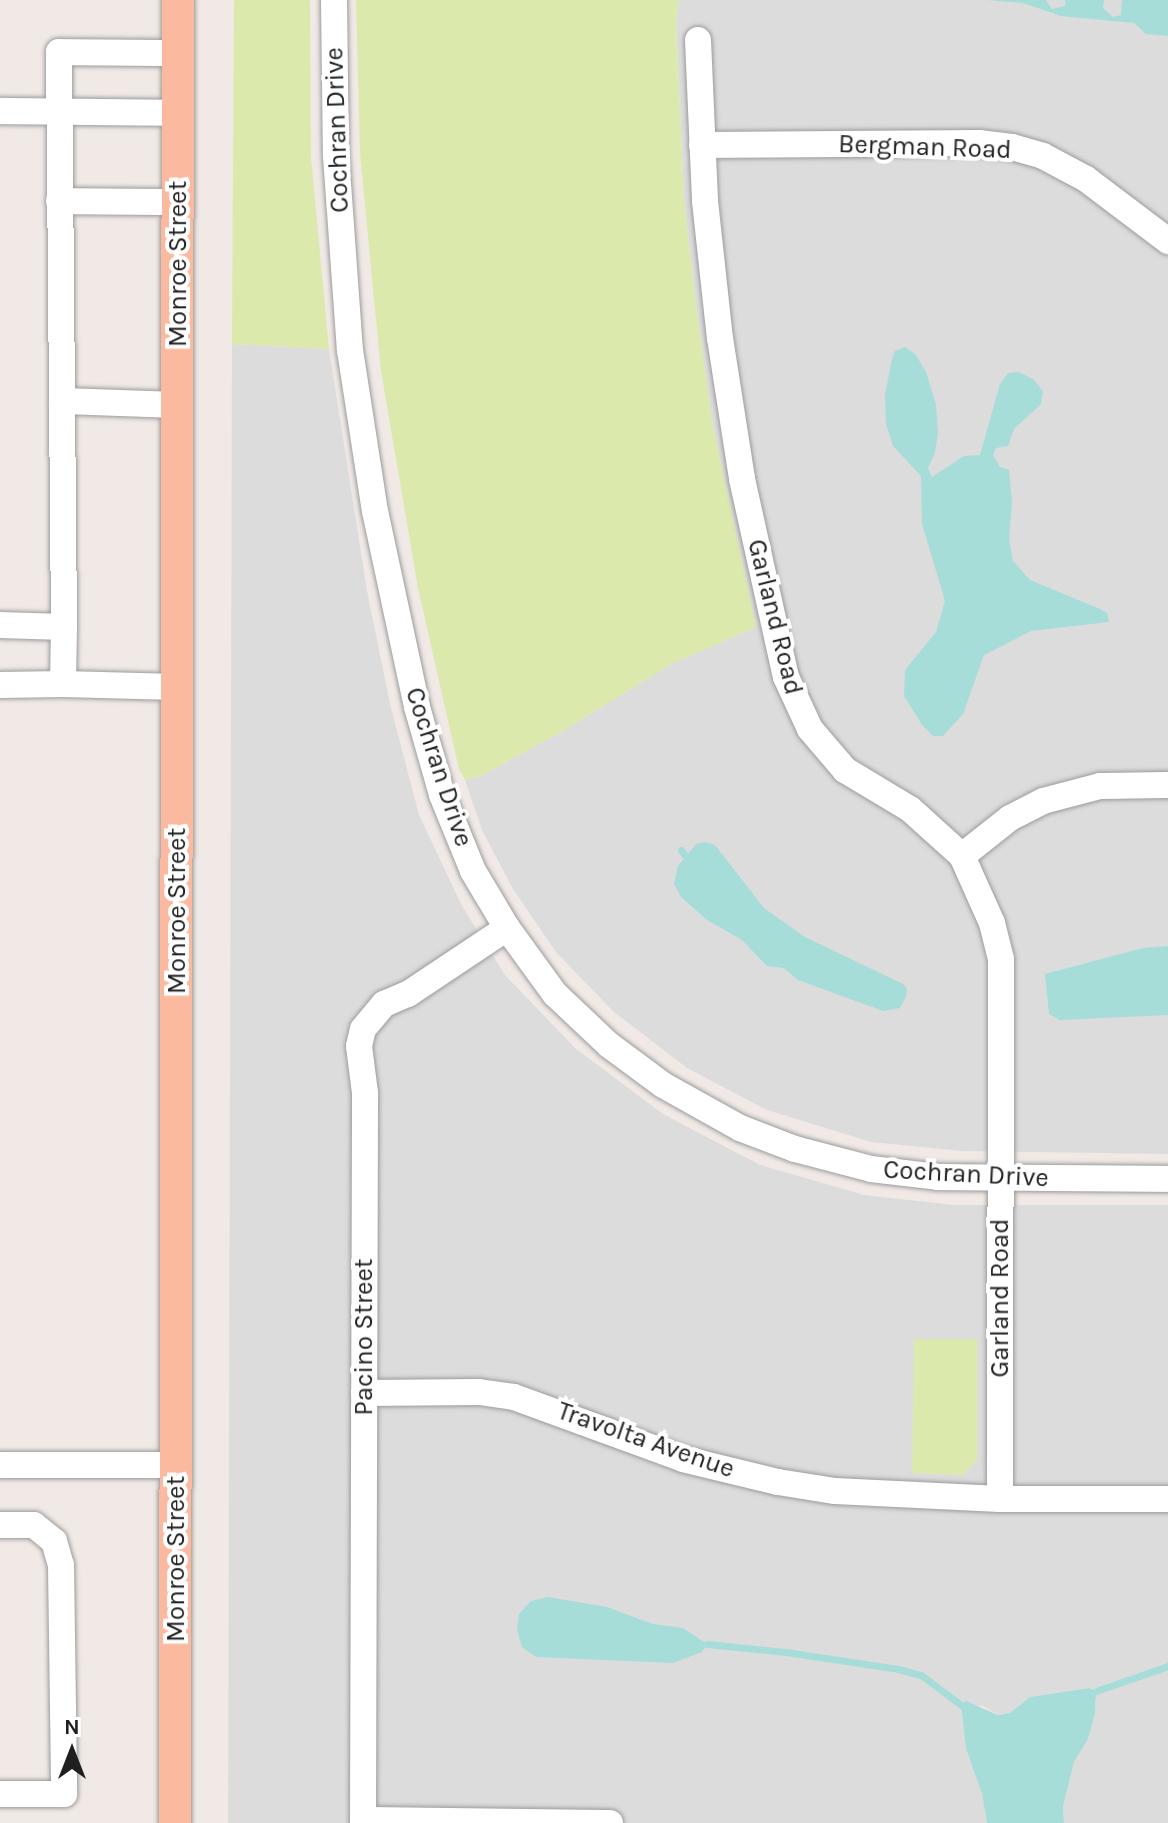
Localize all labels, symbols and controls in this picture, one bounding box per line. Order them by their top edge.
street label: Cochran Drive [319,47,355,213]
street label: Bergman Road [838,128,1012,166]
street label: Monroe Street [162,181,194,347]
street label: Garland Road [741,536,809,698]
street label: Cochran Drive [399,683,479,851]
street label: Monroe Street [161,828,193,994]
street label: Cochran Drive [883,1154,1049,1194]
street label: Garland Road [984,1218,1016,1378]
street label: Pacino Street [348,1258,380,1416]
street label: Travolta Avenue [553,1395,739,1485]
street label: Monroe Street [160,1476,192,1642]
north arrow [32,1711,112,1791]
text: N [64,1714,80,1740]

